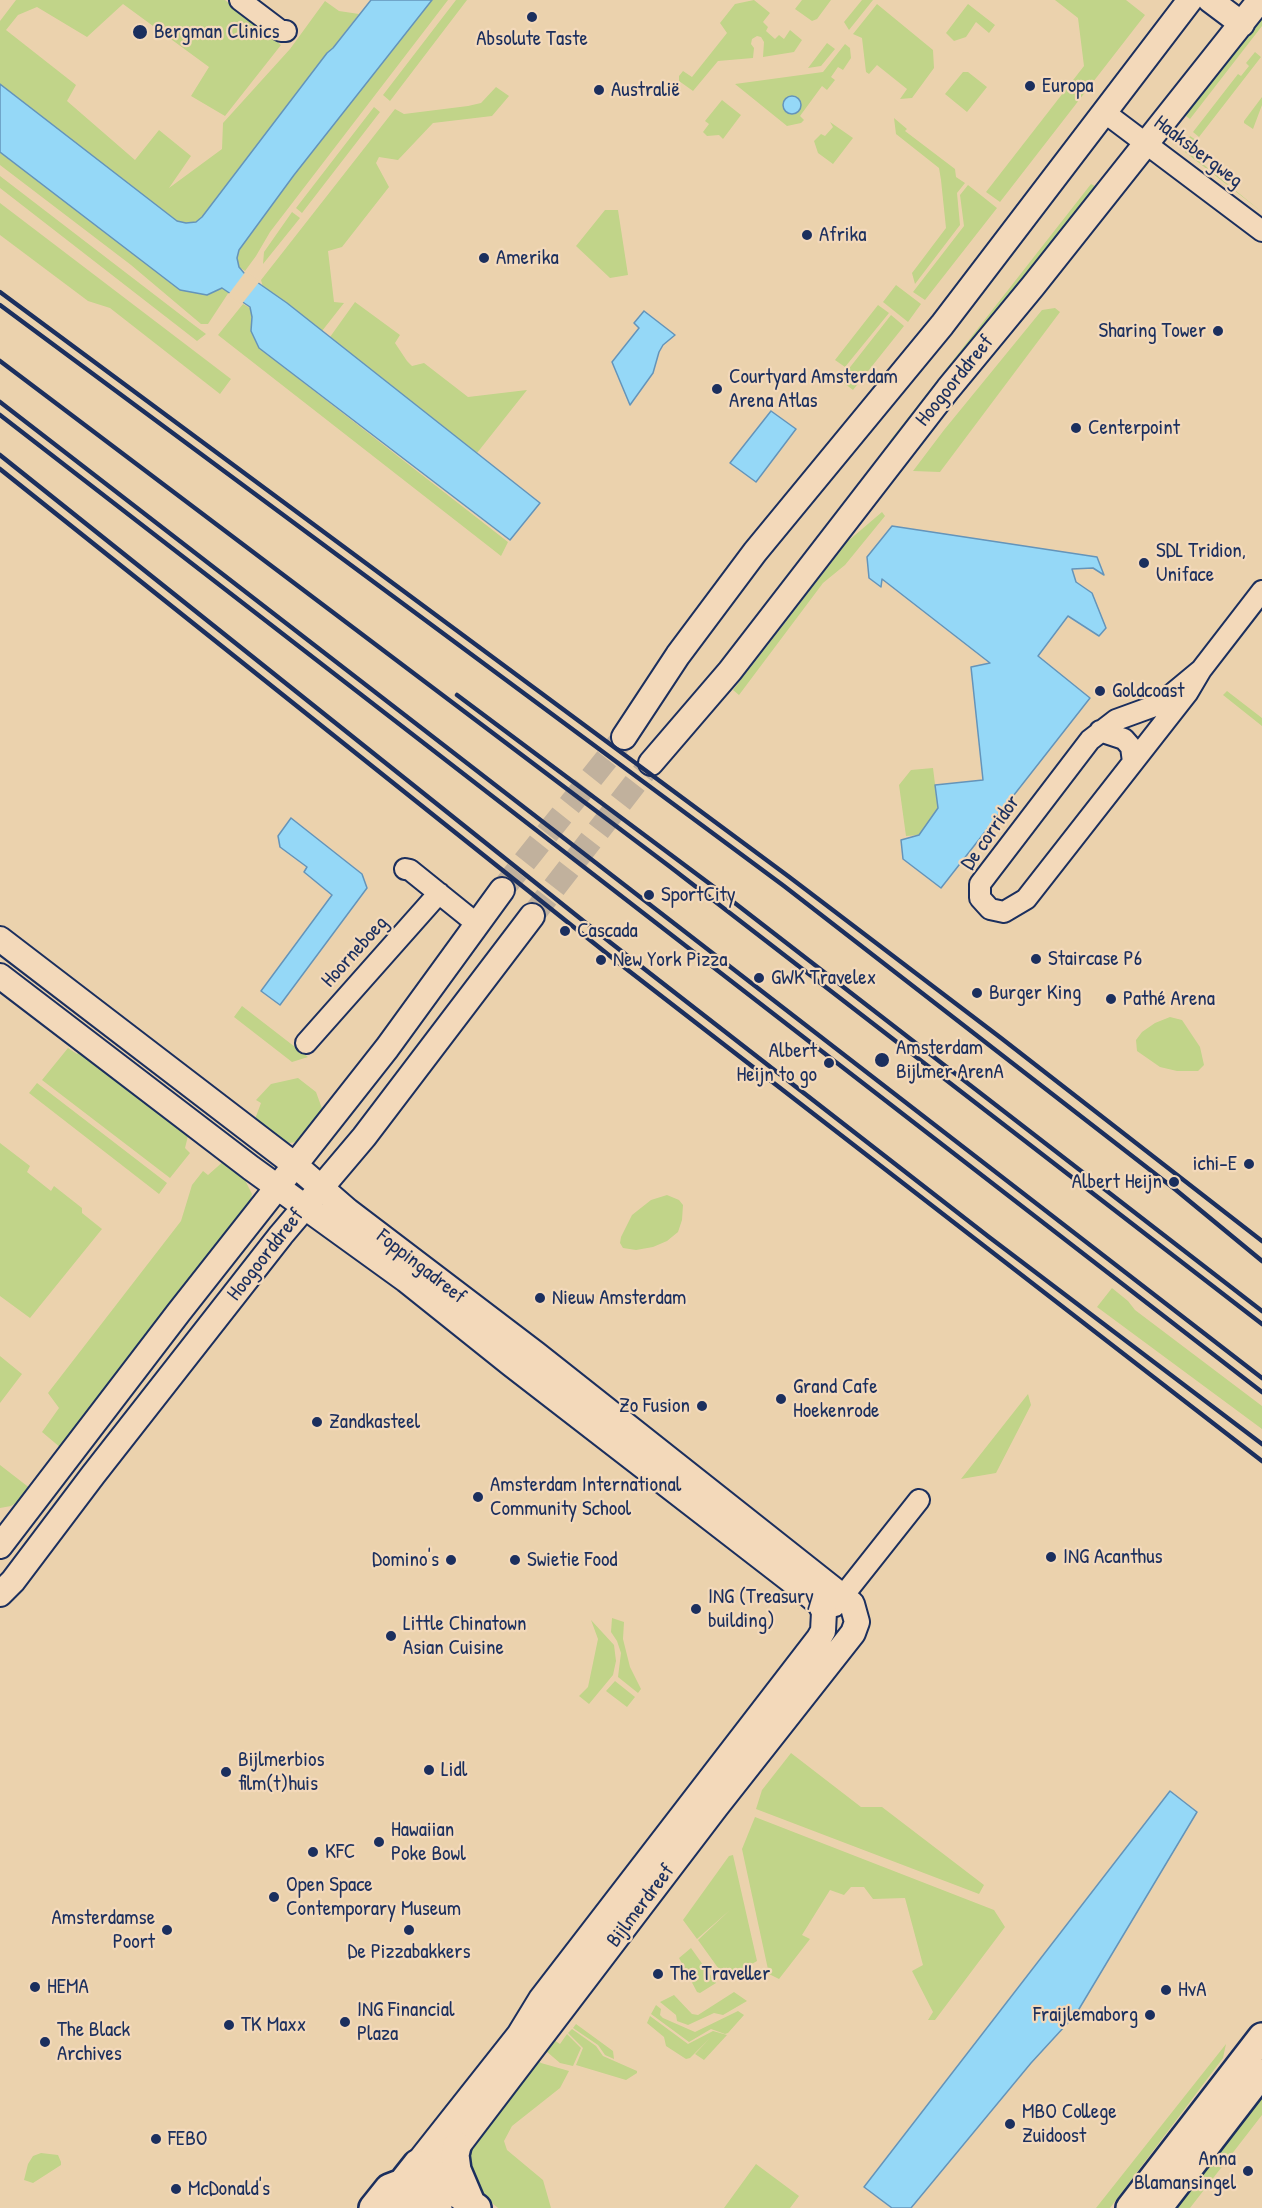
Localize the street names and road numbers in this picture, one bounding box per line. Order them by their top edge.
street label: Haaksbergweg [1149,110,1247,194]
street label: Hoogoorddreef [911,330,999,432]
street label: De corridor [956,791,1026,875]
street label: Hoorneboeg [316,911,394,993]
street label: Hoogoorddreef [222,1204,310,1306]
street label: Foppingadreef [371,1224,471,1310]
street label: Bijlmerdreef [602,1860,680,1952]

